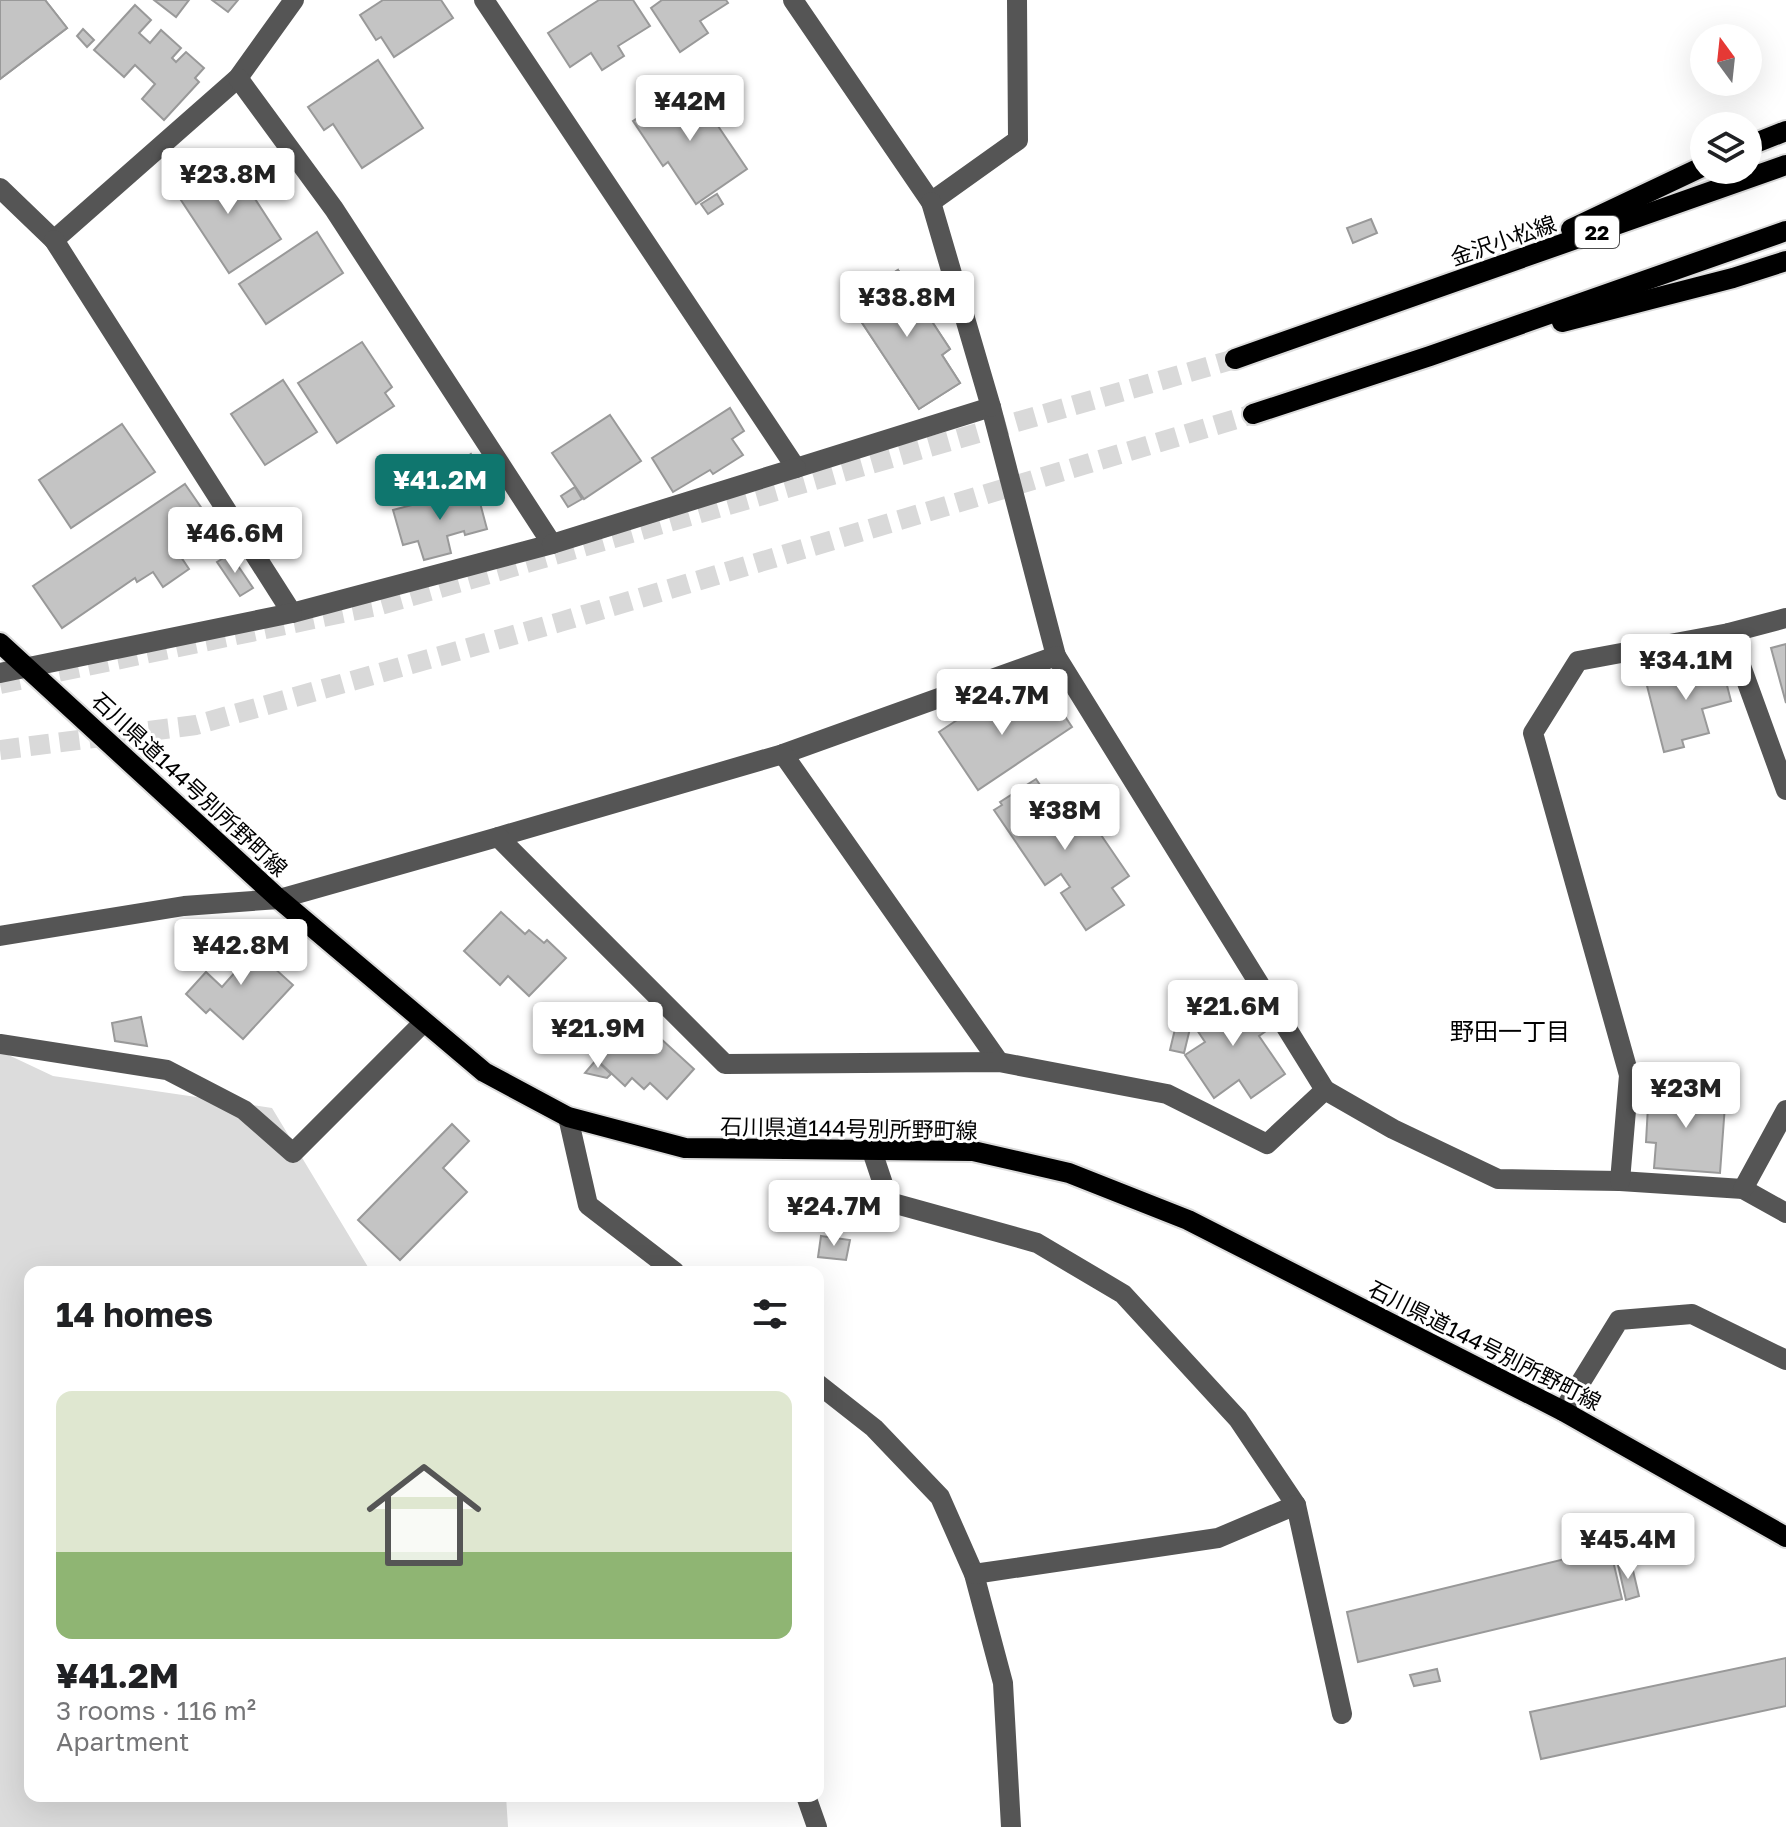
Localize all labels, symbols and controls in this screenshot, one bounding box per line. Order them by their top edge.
north arrow [1690,24,1762,96]
map controls [1690,24,1762,184]
pin: ¥42M [643,75,737,143]
text: ¥42M [654,85,726,116]
button: layers [1690,112,1762,184]
pin: ¥23.8M [163,148,293,216]
text: ¥23.8M [180,158,276,189]
street label: 金沢小松線 [1447,209,1559,271]
road number: 22 [1575,216,1619,248]
pin: ¥38.8M [842,271,972,339]
text: ¥38.8M [858,281,956,312]
pin: ¥41.2M [375,454,505,522]
text: ¥41.2M [393,464,487,495]
pin: ¥46.6M [170,507,300,575]
text: ¥46.6M [186,517,284,548]
pin: ¥34.1M [1621,634,1751,702]
text: ¥34.1M [1639,644,1733,675]
pin: ¥24.7M [937,669,1067,737]
text: ¥24.7M [955,679,1049,710]
street label: 石川県道144号別所野町線 [87,686,293,882]
pin: ¥38M [1018,784,1112,852]
text: ¥38M [1029,794,1101,825]
pin: ¥42.8M [176,919,306,987]
text: ¥42.8M [192,929,290,960]
pin: ¥21.6M [1168,980,1298,1048]
text: ¥21.6M [1186,990,1280,1021]
pin: ¥21.9M [533,1002,663,1070]
text: ¥21.9M [551,1012,645,1043]
district label: 野田一丁目 [1450,1016,1570,1045]
pin: ¥23M [1639,1062,1733,1130]
text: ¥23M [1650,1072,1722,1103]
street label: 石川県道144号別所野町線 [720,1112,978,1144]
pin: ¥24.7M [769,1180,899,1248]
text: ¥24.7M [787,1190,881,1221]
street label: 石川県道144号別所野町線 [1364,1275,1606,1415]
icon: filters [748,1292,792,1336]
text: 14 homes [56,1294,213,1334]
icon: home [352,1443,496,1587]
pin: ¥45.4M [1563,1513,1693,1581]
text: ¥45.4M [1580,1523,1676,1554]
text: ¥41.2M [56,1655,179,1695]
text: 3 rooms · 116 m² [56,1695,256,1726]
text: Apartment [56,1726,189,1757]

